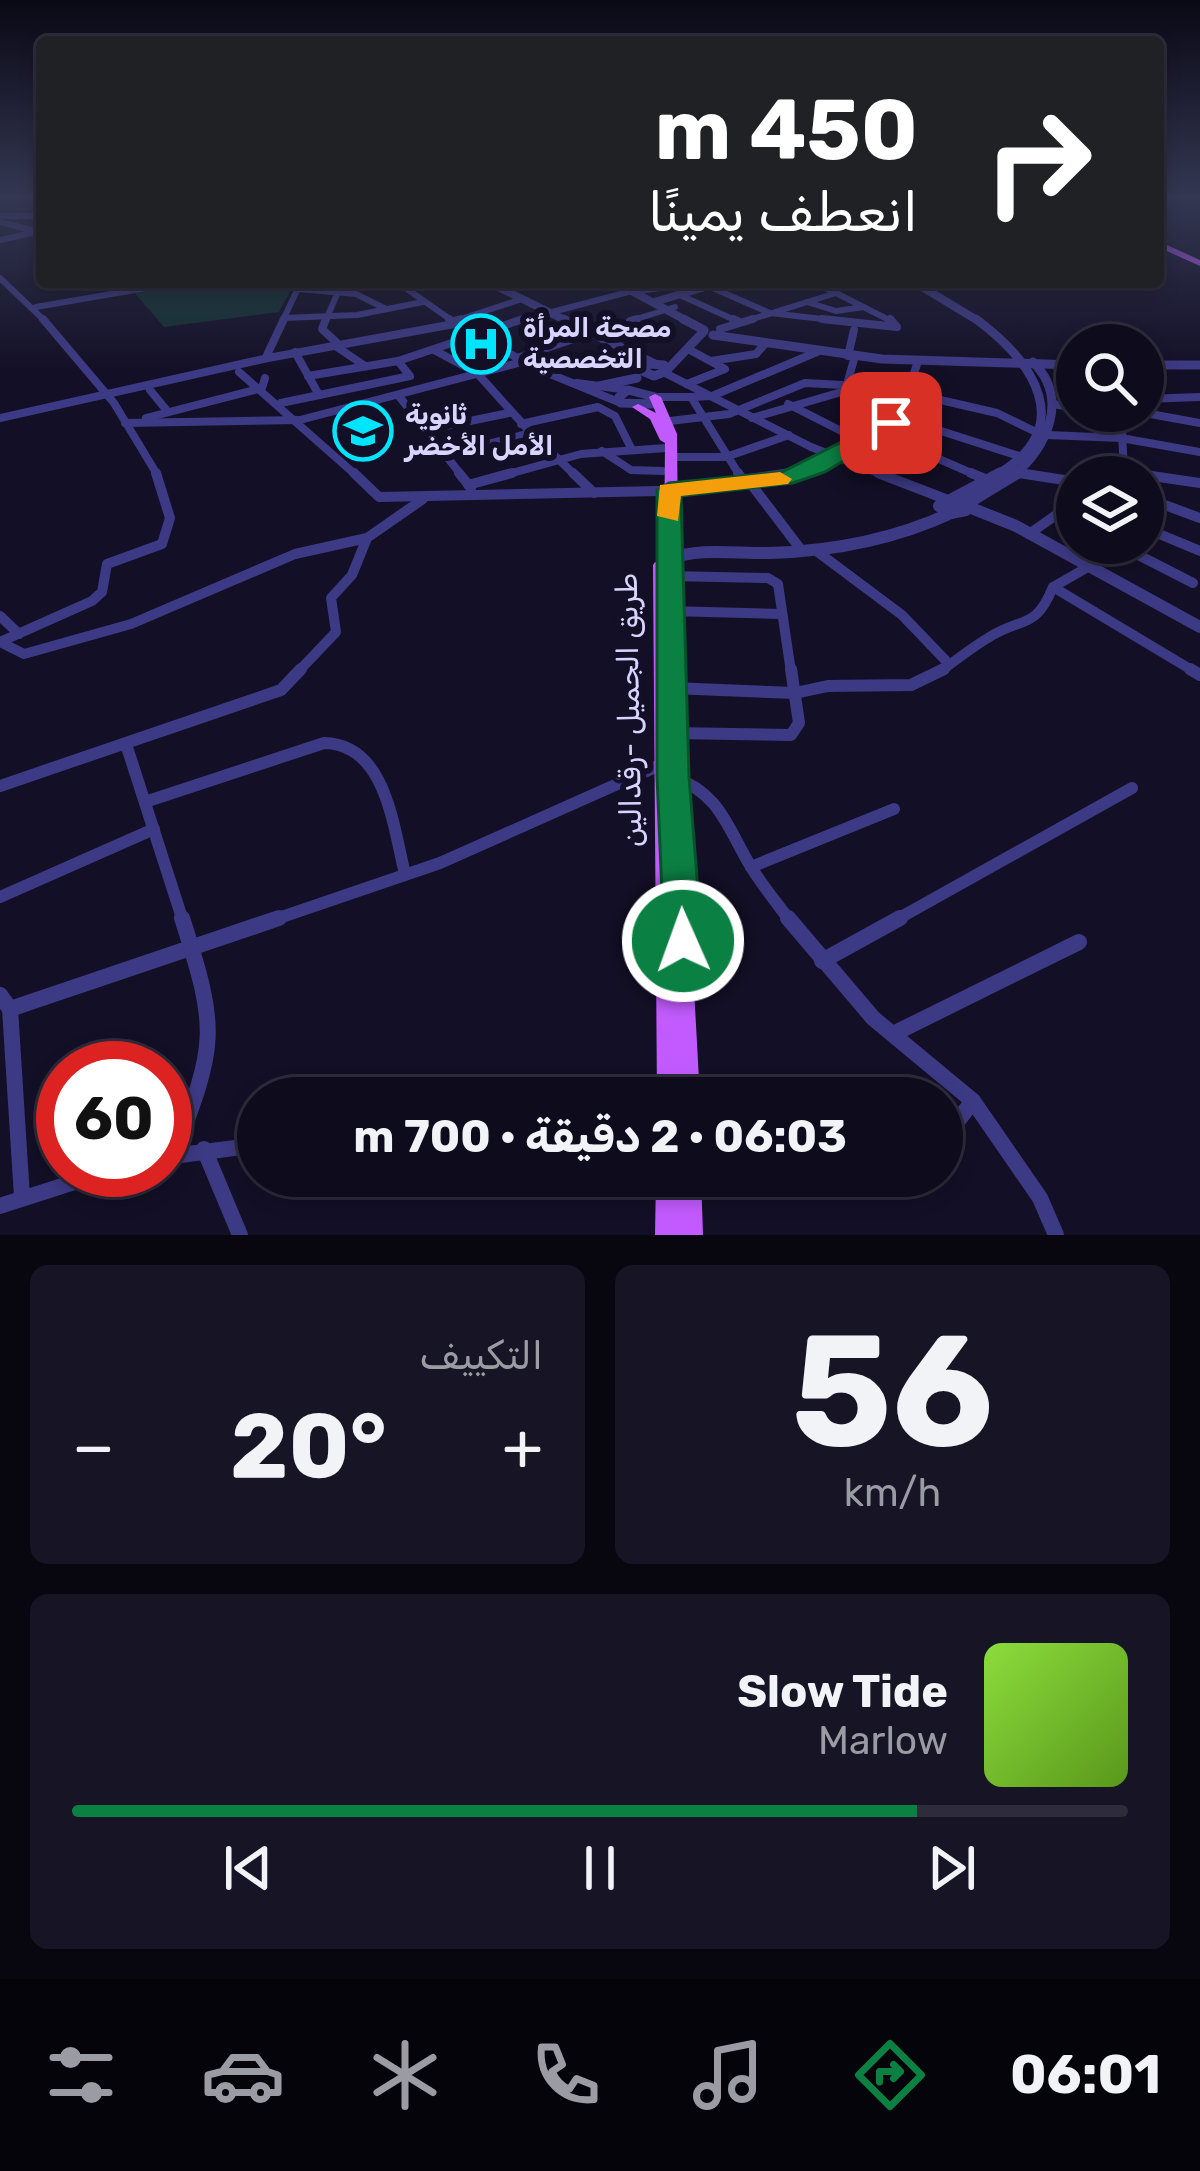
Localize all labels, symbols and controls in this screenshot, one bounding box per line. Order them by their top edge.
text: 450 m [654,80,918,180]
icon: right [960,84,1116,240]
text: انعطف يمينًا [648,181,918,245]
place label: مصحة المرأة التخصصية [523,312,672,375]
hospital icon: مصحة المرأة التخصصية [450,313,512,375]
map controls [1056,324,1164,564]
button: search [1056,324,1164,432]
pin [840,372,942,474]
icon: arrive [858,390,924,456]
place label: ثانوية الأمل الأخضر [403,399,554,462]
school or university icon: ثانوية الأمل الأخضر [332,400,394,462]
button: layers [1056,456,1164,564]
street label: طريق الجميل -رقدالين [609,573,649,847]
position arrow [620,878,746,1004]
speed limit sign: 60 [36,1041,192,1197]
text: 06:03 · 2 دقيقة · 700 m [353,1110,847,1163]
text: 56 [791,1299,994,1484]
text: التكييف [419,1333,543,1379]
text: 20° [230,1393,387,1500]
text: − [72,1407,115,1486]
text: + [502,1407,543,1486]
text: km/h [844,1470,941,1516]
text: Slow Tide [737,1665,948,1718]
text: Marlow [818,1718,948,1764]
icon: previous [215,1835,281,1901]
icon: pause [567,1835,633,1901]
icon: next [919,1835,985,1901]
icon: filters [39,2033,123,2117]
icon: car [201,2033,285,2117]
icon: climate [363,2033,447,2117]
icon: phone [524,2033,608,2117]
icon: music [686,2033,770,2117]
icon: directions [848,2033,932,2117]
text: 06:01 [1010,2043,1161,2107]

